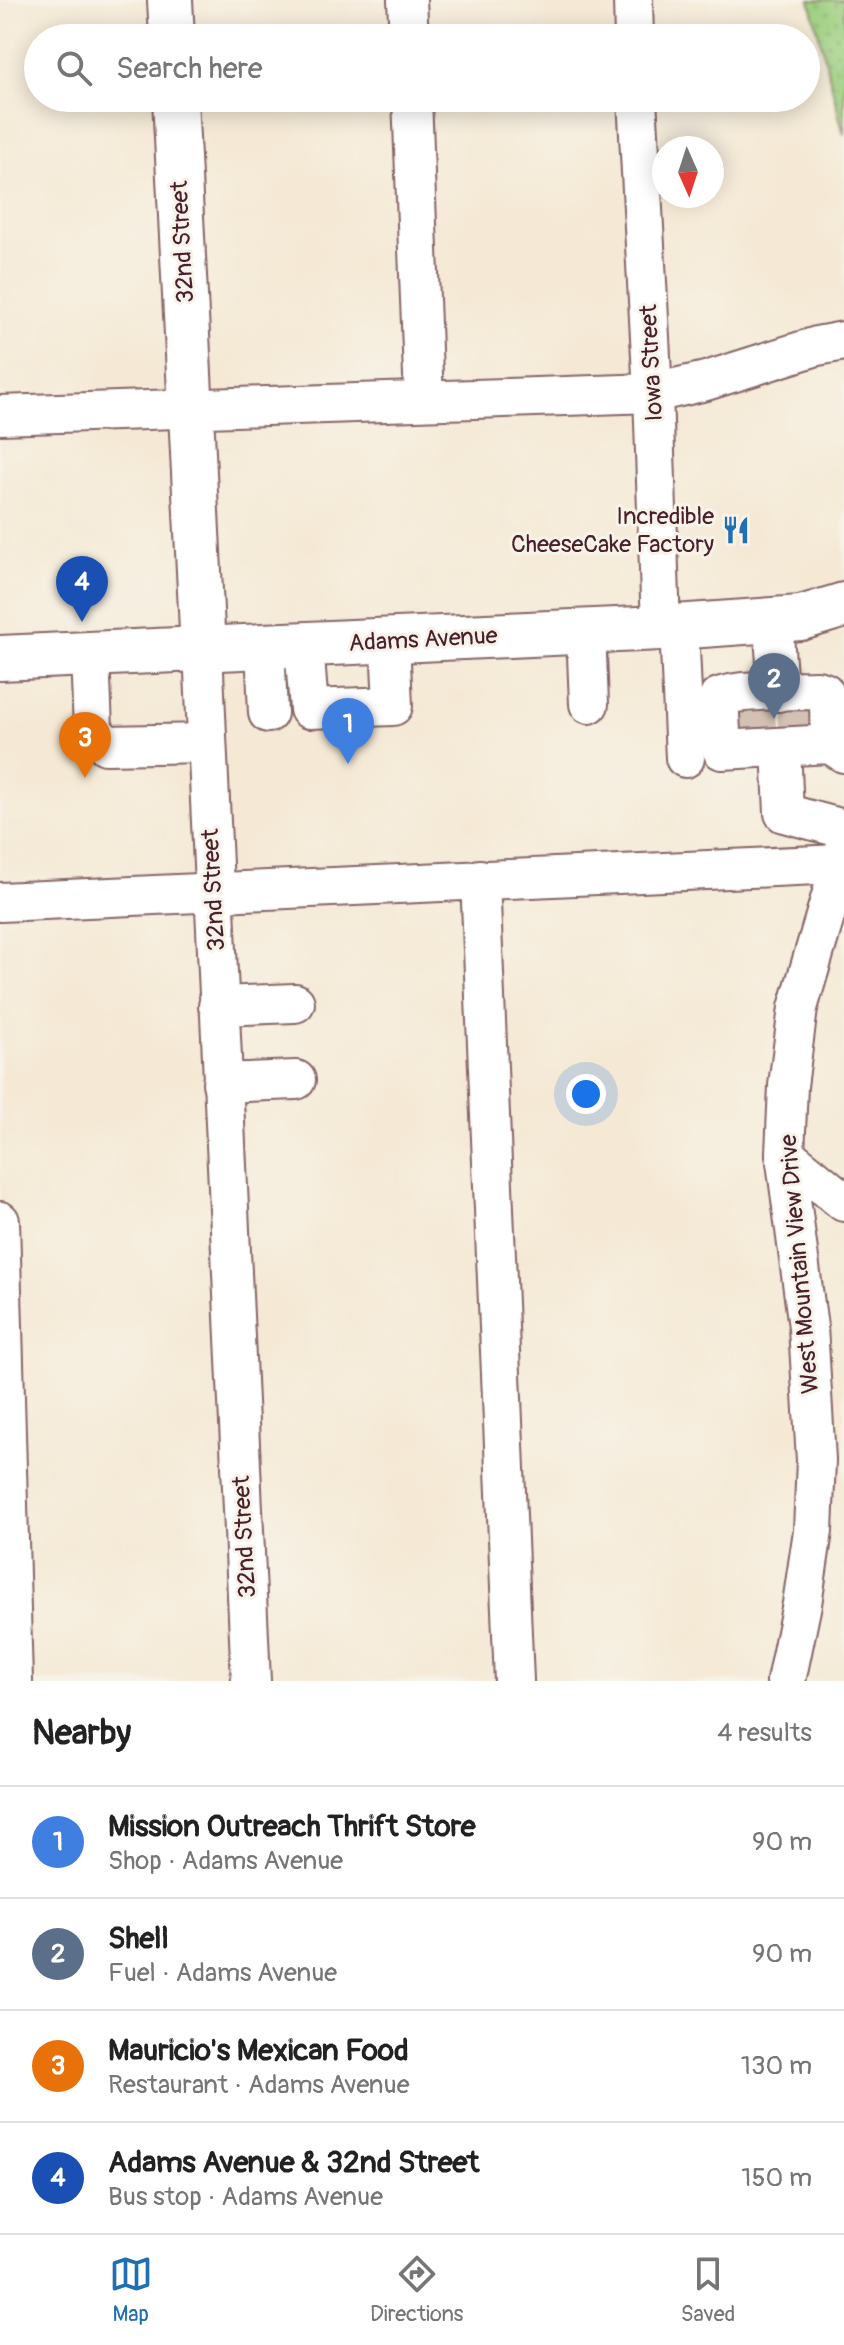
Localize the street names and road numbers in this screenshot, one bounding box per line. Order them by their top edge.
street label: 32nd Street [165,180,200,304]
street label: Iowa Street [634,303,669,422]
street label: Adams Avenue [348,621,498,658]
street label: 32nd Street [196,828,231,952]
street label: West Mountain View Drive [774,1133,825,1395]
street label: 32nd Street [227,1475,262,1599]

